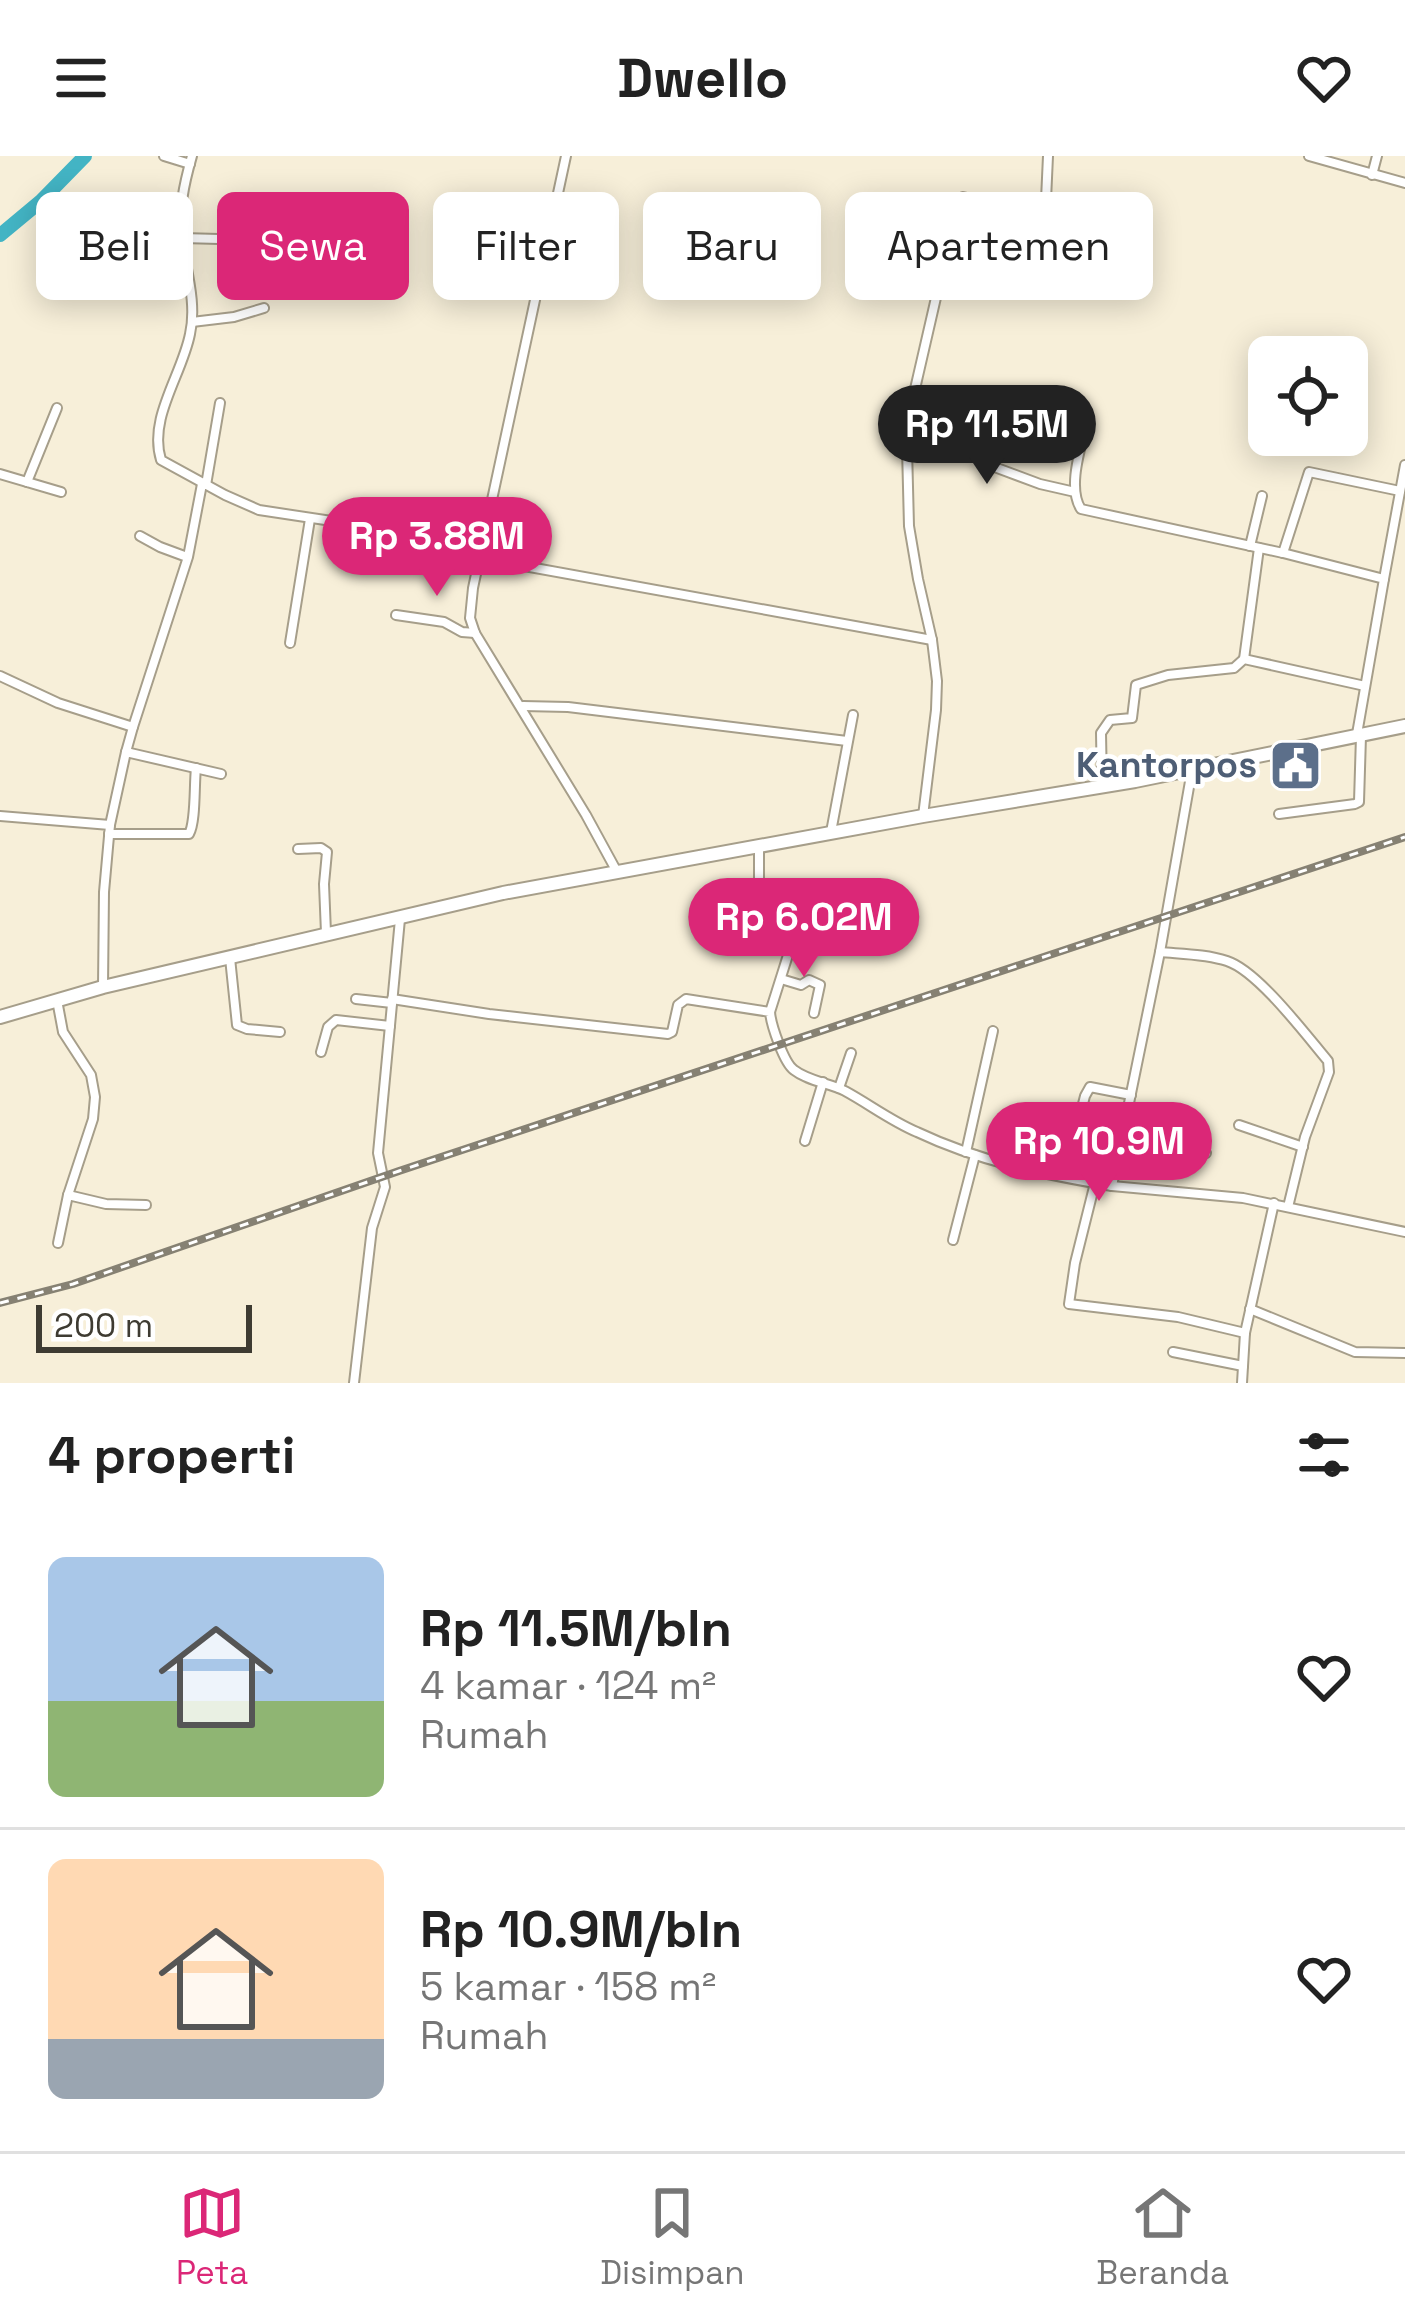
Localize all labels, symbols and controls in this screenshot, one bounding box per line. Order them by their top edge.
text: Dwello [617,44,788,113]
icon: menu [48,45,114,111]
icon: heart [1291,45,1357,111]
chip: Beli [36,192,193,300]
chip: Sewa [217,192,409,300]
chip: Filter [433,192,619,300]
chip: Baru [643,192,821,300]
chip: Apartemen [845,192,1153,300]
map controls [1248,336,1368,456]
button: locate [1248,336,1368,456]
pin: Rp 11.5M [863,385,1111,487]
text: Rp 11.5M [905,399,1069,448]
pin: Rp 3.88M [313,497,561,599]
text: Rp 3.88M [349,511,525,560]
public building icon: Kantorpos [1268,737,1324,793]
place label: Kantorpos [1076,742,1257,788]
pin: Rp 6.02M [680,878,928,980]
text: Rp 6.02M [715,892,893,941]
pin: Rp 10.9M [975,1102,1223,1204]
text: Rp 10.9M [1013,1116,1185,1165]
scale bar [36,1299,252,1352]
text: 200 m [54,1305,153,1347]
icon: filters [1291,1422,1357,1488]
text: 4 properti [48,1423,295,1488]
text: Rp 11.5M/bln [420,1596,732,1661]
icon: home [144,1605,288,1749]
icon: heart [1291,1644,1357,1710]
text: 4 kamar · 124 m² [420,1661,716,1710]
text: Rumah [420,1710,548,1759]
text: Rp 10.9M/bln [420,1897,742,1962]
icon: home [144,1907,288,2051]
icon: heart [1291,1946,1357,2012]
text: 5 kamar · 158 m² [420,1962,716,2011]
text: Rumah [420,2011,548,2060]
tab: Peta [176,2180,248,2294]
tab: Disimpan [600,2180,744,2294]
tab: Beranda [1096,2180,1229,2294]

